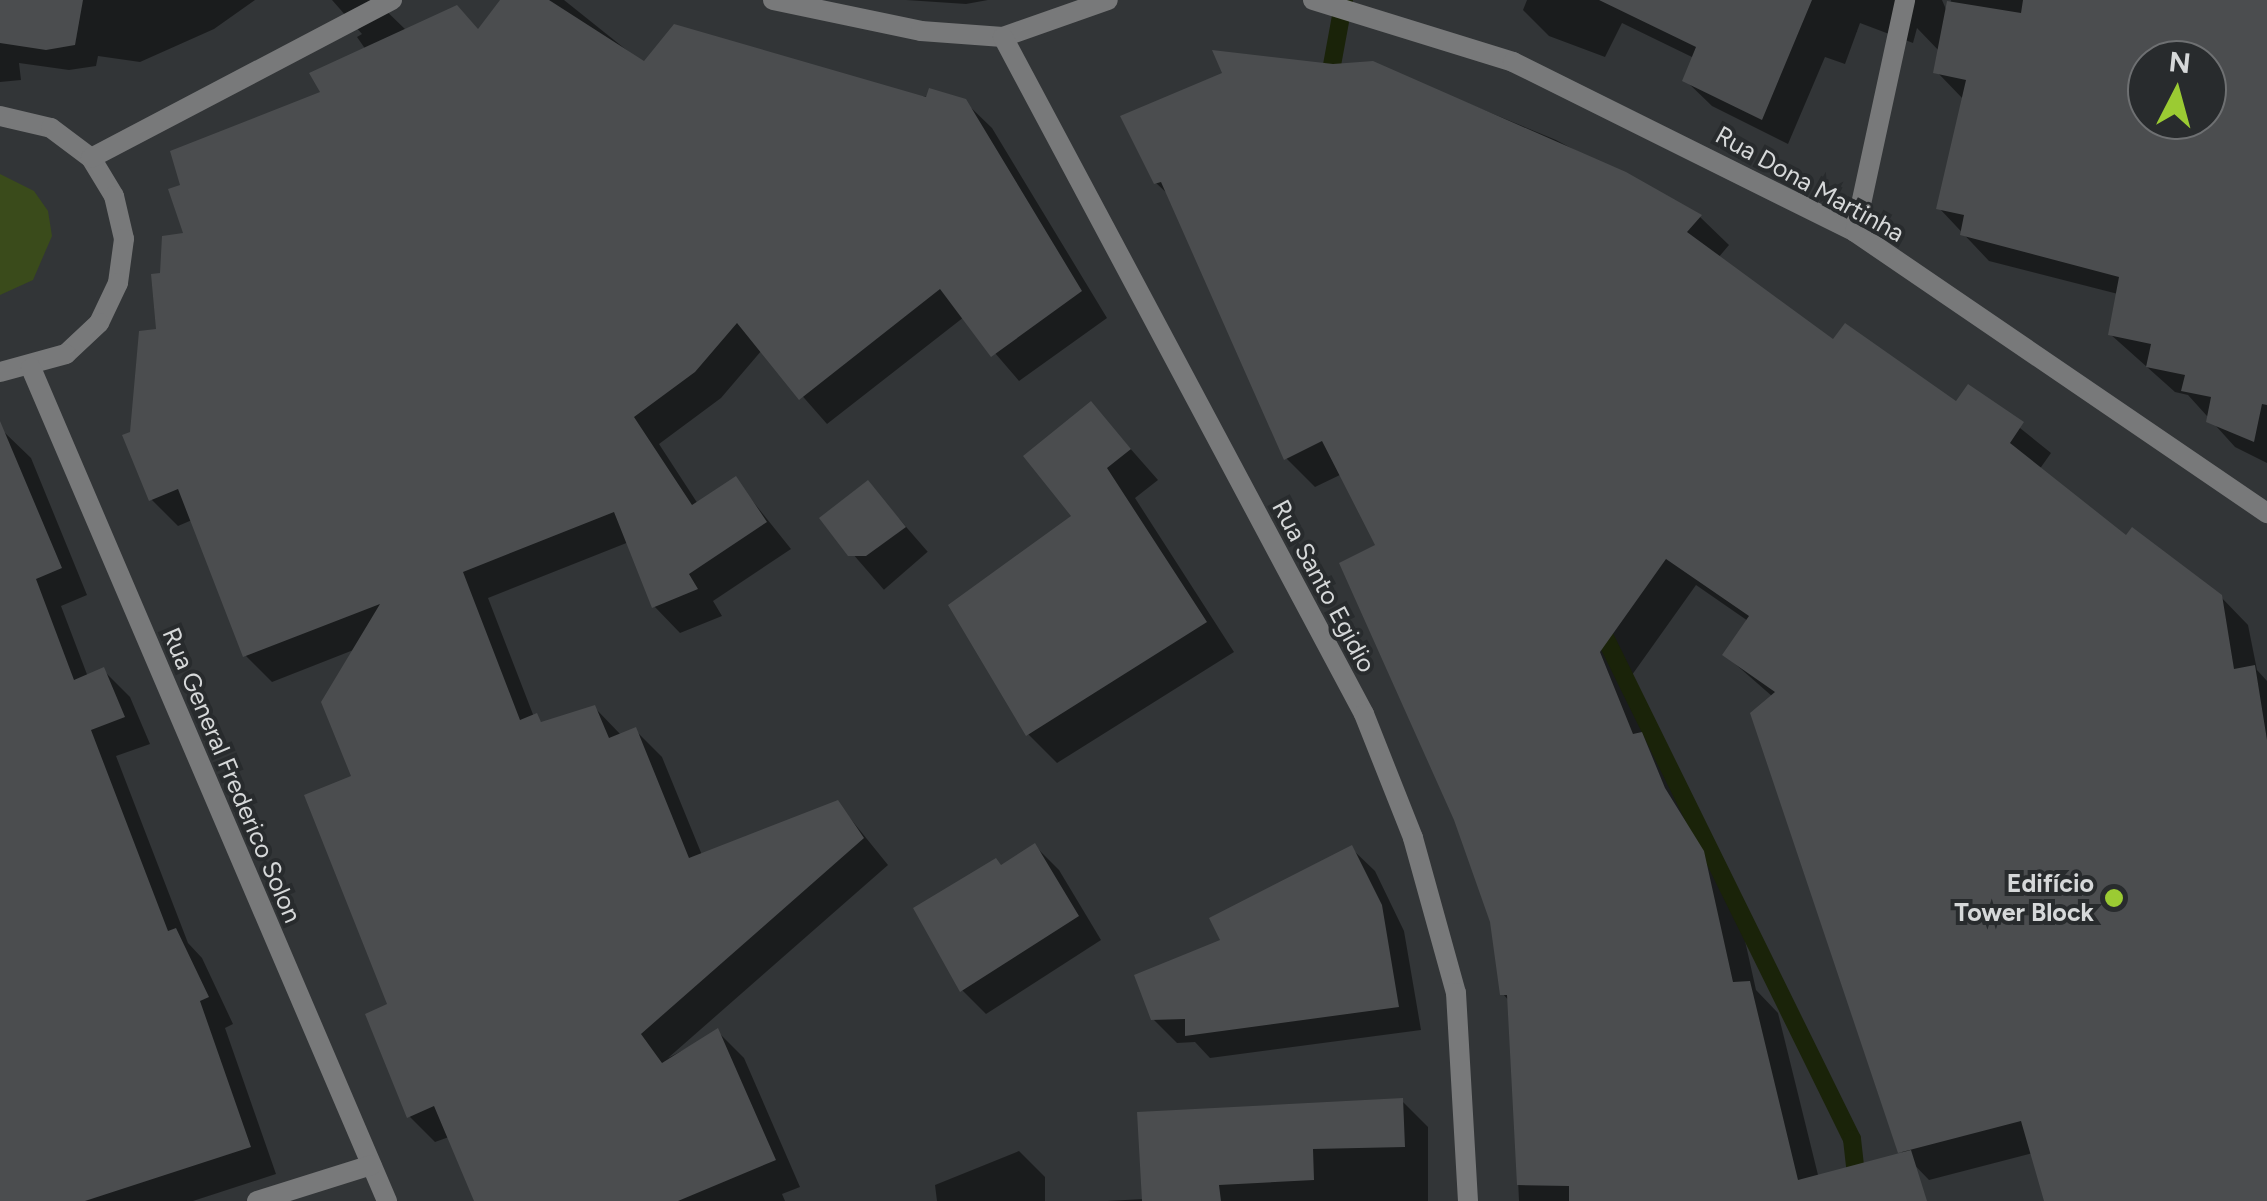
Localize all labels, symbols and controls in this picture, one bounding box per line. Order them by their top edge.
north arrow [2127,40,2227,140]
text: N [2167,44,2192,80]
street label: Rua Dona Martinha [1710,120,1910,248]
street label: Rua Santo Egidio [1266,495,1382,677]
street label: Rua General Frederico Solon [156,623,308,927]
place label: Edifício Tower Block [1954,869,2094,928]
marker: Edifício Tower Block [2103,887,2125,909]

